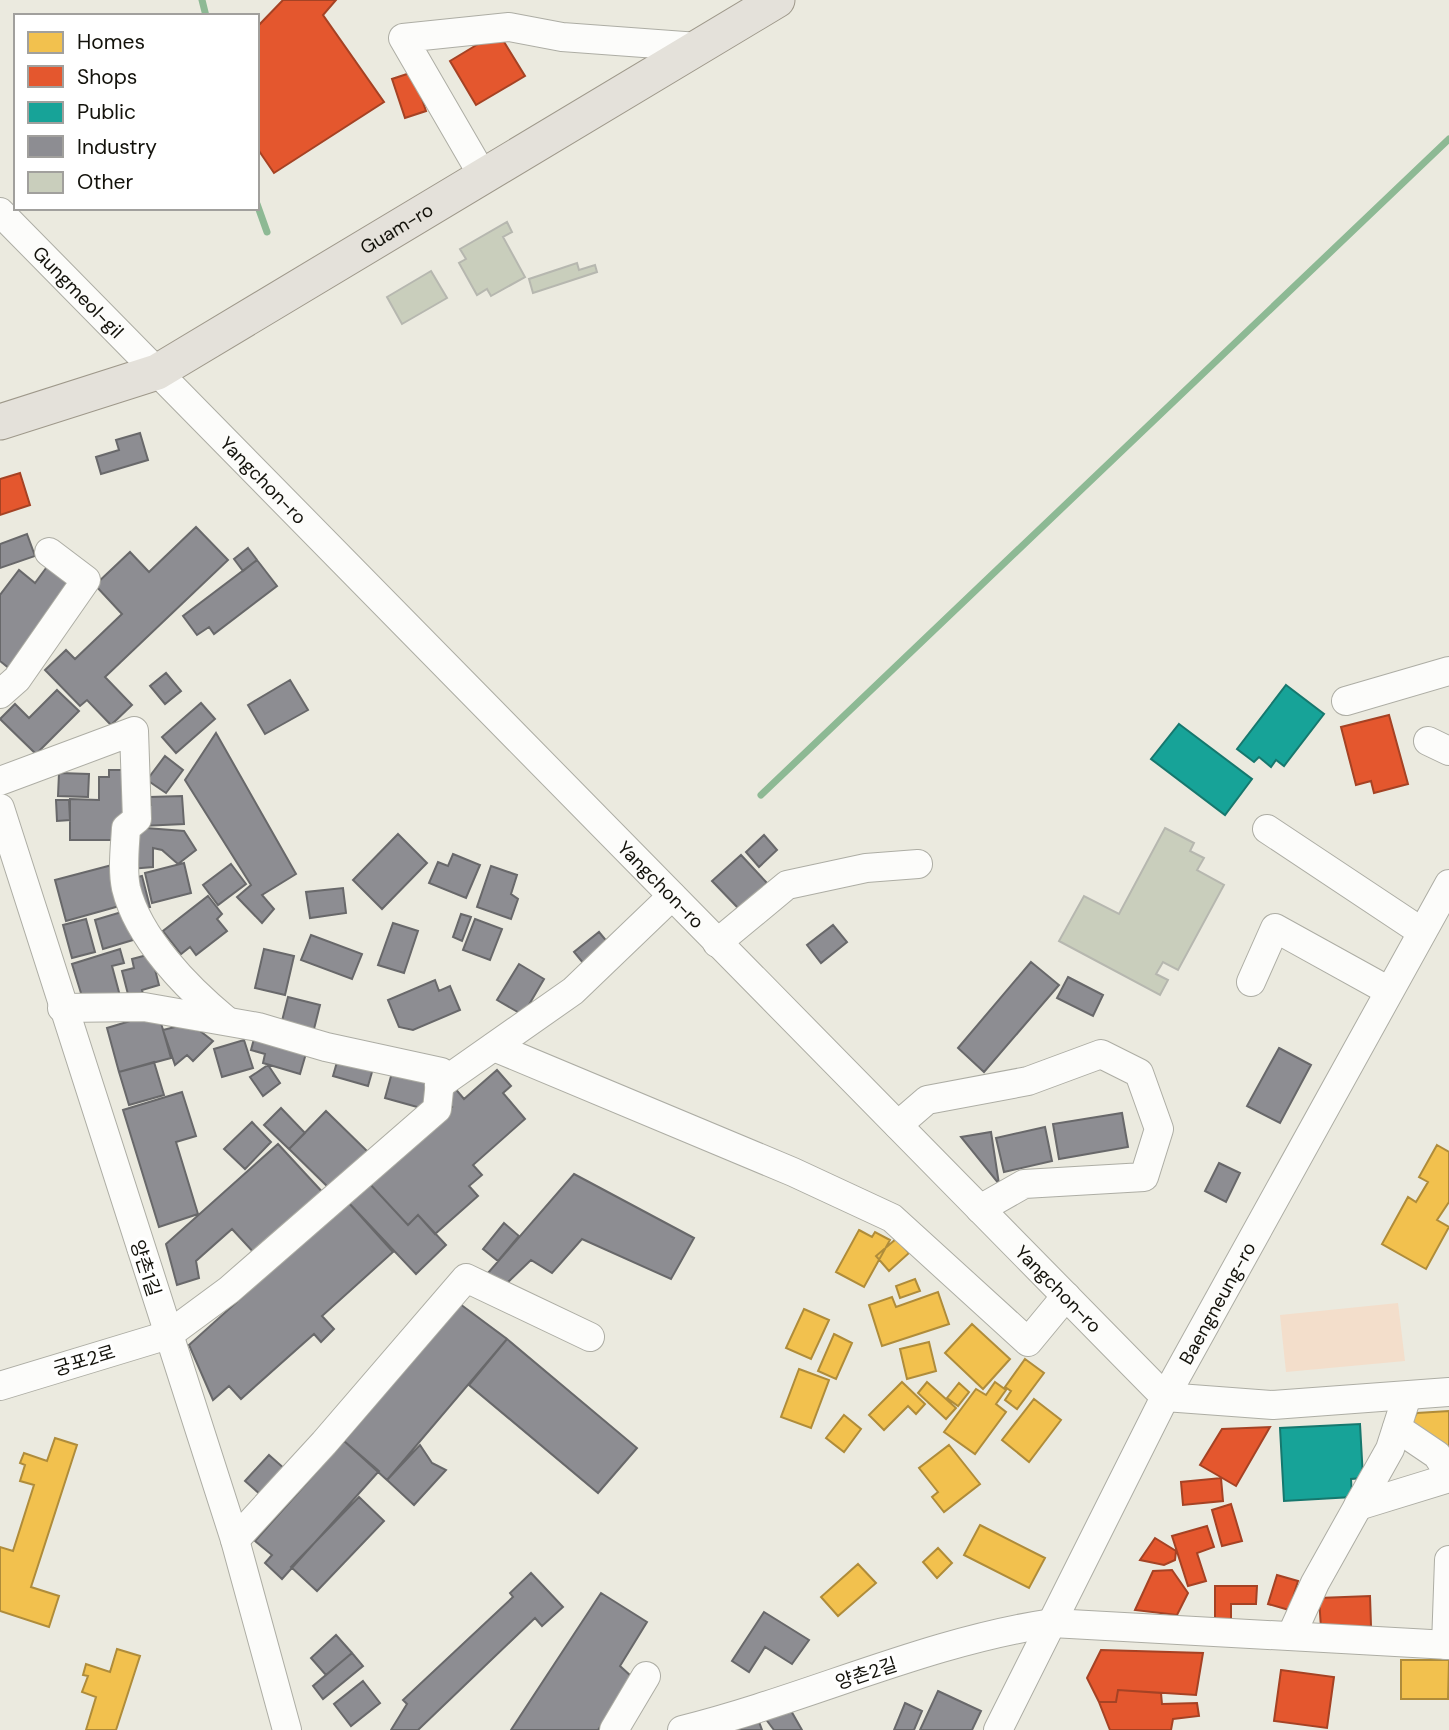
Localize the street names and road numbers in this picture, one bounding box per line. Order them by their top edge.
street label: Guam-ro [356,197,438,260]
street label: Gungmeol-gil [27,241,129,344]
street label: Yangchon-ro [215,431,312,530]
street label: Yangchon-ro [612,836,709,934]
street label: 양촌1길 [125,1237,166,1300]
street label: Baengneung-ro [1174,1237,1261,1369]
street label: Yangchon-ro [1010,1240,1107,1338]
street label: 궁포2로 [50,1339,118,1382]
street label: 양촌2길 [832,1652,900,1695]

